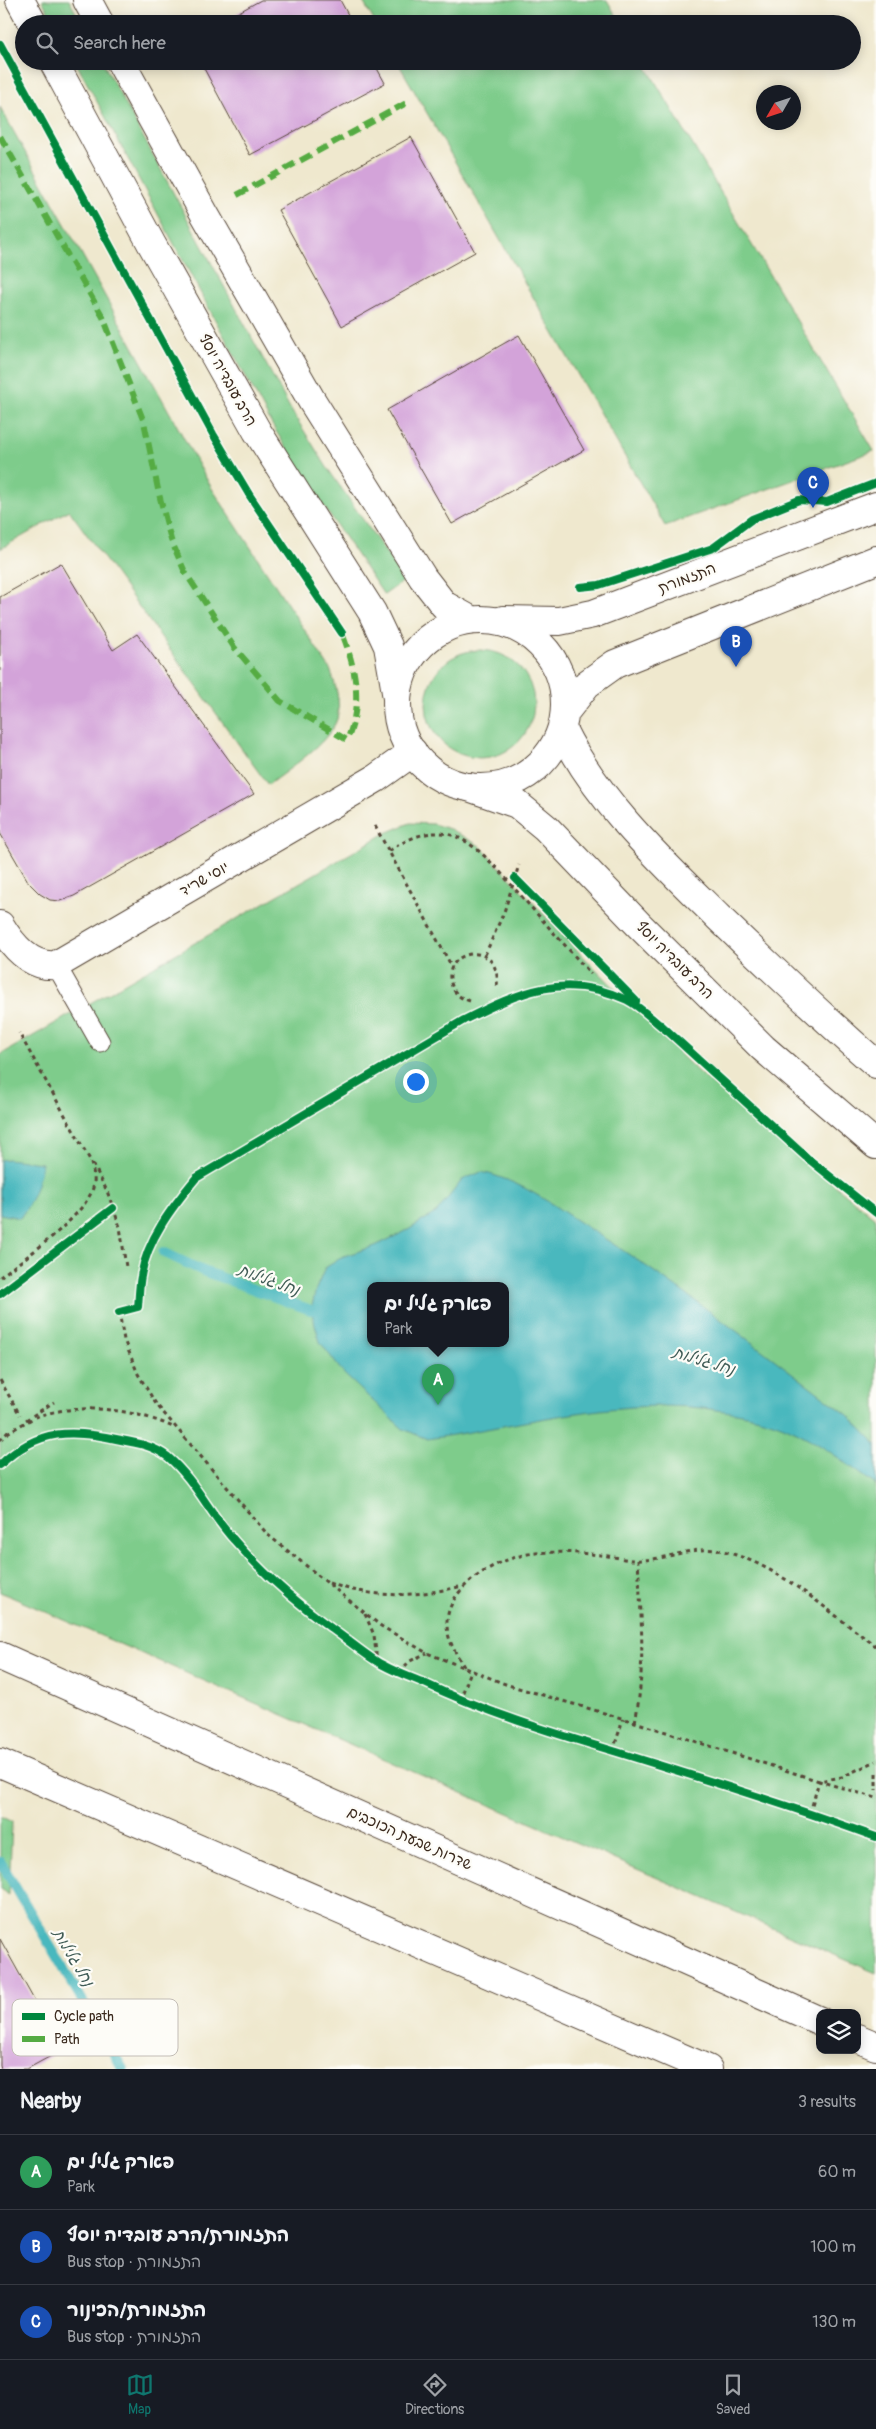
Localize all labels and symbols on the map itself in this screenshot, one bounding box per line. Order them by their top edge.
north arrow [756,85,801,130]
street label: הרב עובדיה יוסף [194,331,261,430]
pin: C [797,467,829,508]
street label: התזמורת [656,559,719,598]
pin: B [720,626,752,667]
street label: יוסי שריד [176,858,232,901]
street label: הרב עובדיה יוסף [632,917,718,1003]
your location [403,1069,429,1095]
water label: נחל גלילות [233,1259,303,1301]
water label: נחל גלילות [668,1341,738,1380]
pin: A [422,1364,454,1405]
street label: שדרות שבעת הכוכבים [344,1802,475,1875]
water label: נחל גלילות [47,1923,99,1991]
legend [12,1999,178,2056]
text: Cycle path [54,2008,114,2025]
text: Path [54,2031,79,2048]

